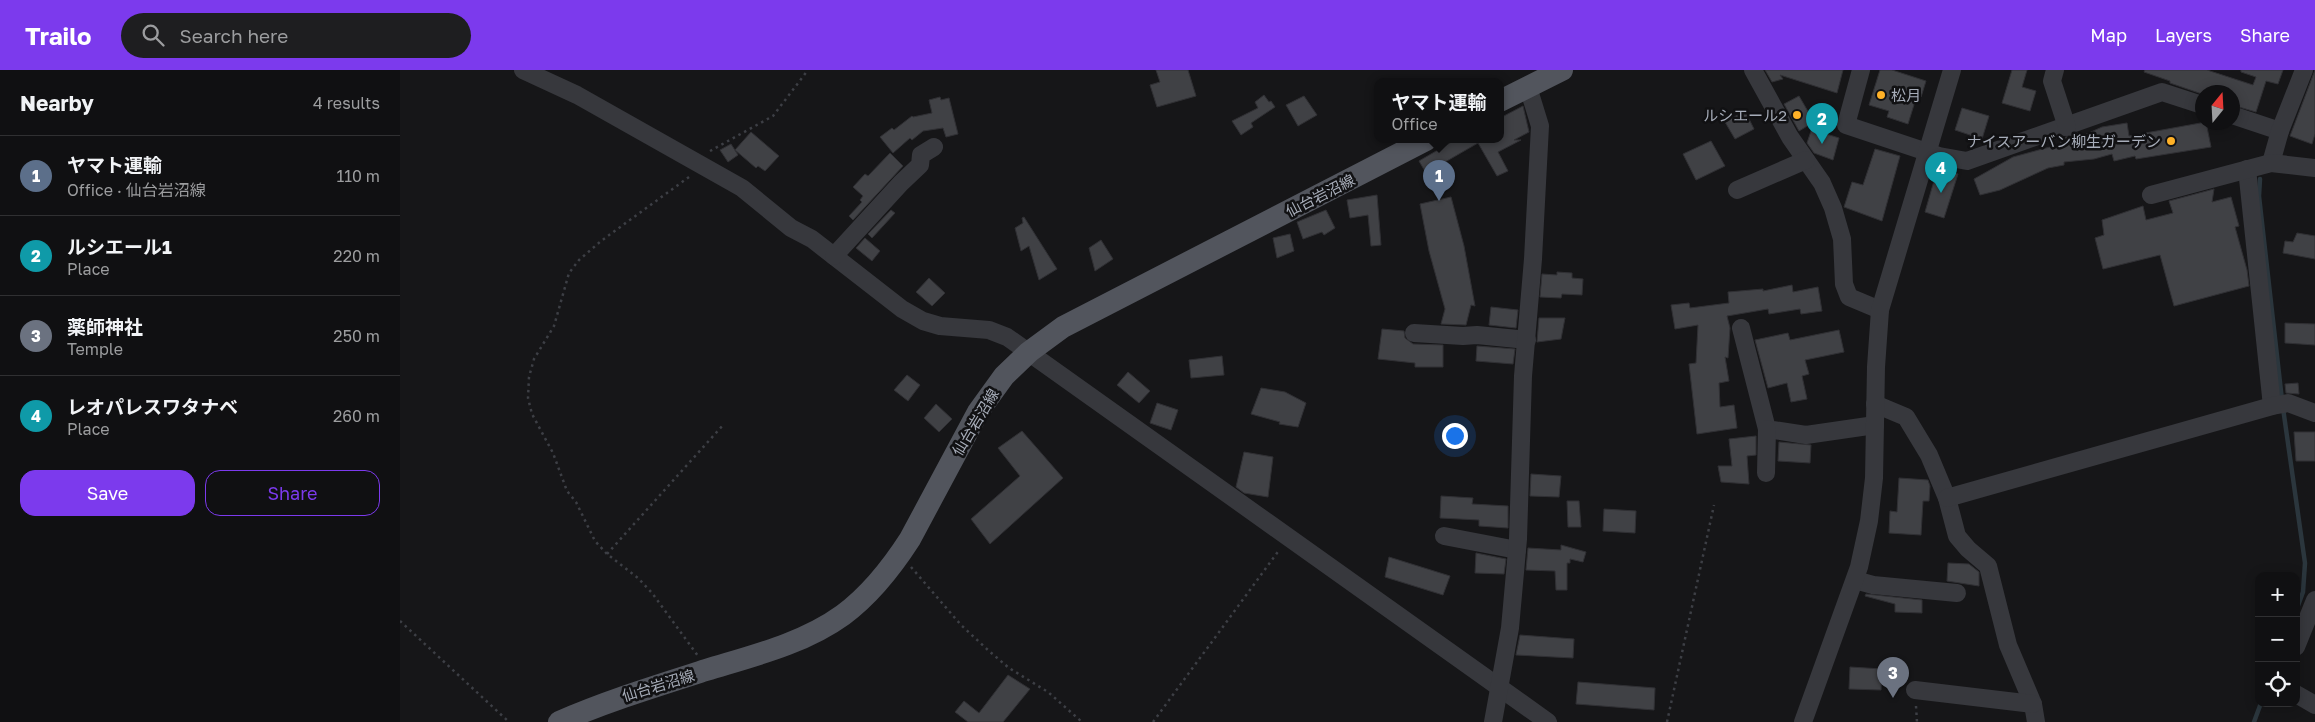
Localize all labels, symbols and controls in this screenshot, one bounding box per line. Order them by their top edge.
search box [121,13,471,58]
text: Trailo [25,21,91,50]
icon: search [139,21,167,49]
text: Search here [179,24,288,47]
text: Map [2090,24,2127,46]
text: Layers [2155,24,2212,46]
text: Share [2240,24,2290,46]
popup [1374,78,1504,143]
north arrow [2195,85,2240,130]
place label: 松月 [1891,86,1921,104]
marker: 松月 [1875,89,1887,101]
text: Nearby [20,90,94,116]
text: ヤマト運輸 [1391,90,1487,113]
text: 4 results [313,93,380,113]
pin: 2 [1806,103,1838,144]
place label: ルシエール2 [1703,106,1787,124]
marker: ルシエール2 [1791,109,1803,121]
text: Office [1391,114,1437,134]
place label: ナイスアーバン柳生ガーデン [1967,132,2161,150]
marker: ナイスアーバン柳生ガーデン [2165,135,2177,147]
pin: 4 [1925,152,1957,193]
text: ヤマト運輸 [67,153,162,176]
pin: 1 [1423,160,1455,201]
text: 1 [32,166,40,186]
text: 110 m [336,166,380,186]
street label: 仙台岩沼線 [1282,170,1358,220]
text: Office · 仙台岩沼線 [67,180,206,200]
text: ルシエール1 [67,235,172,258]
text: 2 [31,246,41,266]
text: 220 m [333,246,380,266]
text: Place [67,259,110,279]
text: 薬師神社 [67,315,143,338]
text: 3 [31,326,41,346]
text: 250 m [333,326,380,346]
text: Temple [67,339,123,359]
street label: 仙台岩沼線 [948,385,1002,459]
text: レオパレスワタナベ [67,395,238,418]
text: 4 [31,406,41,426]
text: 260 m [333,406,380,426]
text: Place [67,419,110,439]
your location [1442,423,1468,449]
button: Save [20,470,195,516]
button: Share [205,470,380,516]
map controls [2255,572,2300,707]
button: + [2255,572,2300,617]
button: − [2255,617,2300,662]
pin: 3 [1877,657,1909,698]
button: locate [2255,662,2300,707]
street label: 仙台岩沼線 [619,665,697,705]

